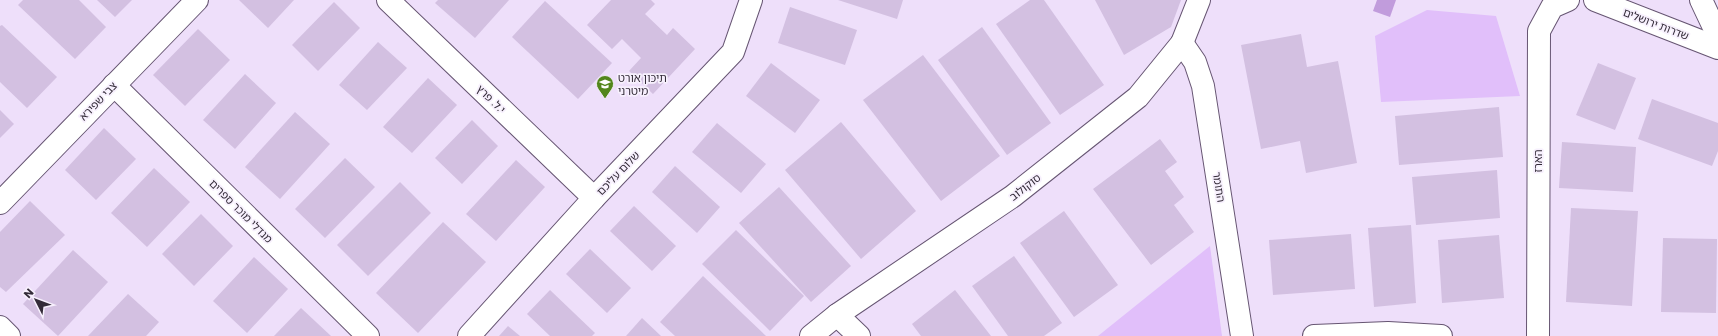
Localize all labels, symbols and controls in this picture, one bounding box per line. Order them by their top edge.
street label: שדרות ירושלים [1621,4,1691,44]
place label: תיכון אורט מיטרני [618,70,667,99]
school or university icon: תיכון אורט מיטרני [595,74,615,99]
street label: צבי שפירא [75,78,121,124]
street label: י.ל. פרץ [473,81,509,117]
street label: שלום עליכם [593,147,643,199]
street label: הארז [1530,149,1546,173]
street label: סוקולוב [1006,170,1044,204]
street label: התומר [1209,171,1229,204]
street label: מנדלי מוכר ספרים [206,176,276,246]
north arrow [16,280,56,320]
text: N [20,285,37,302]

